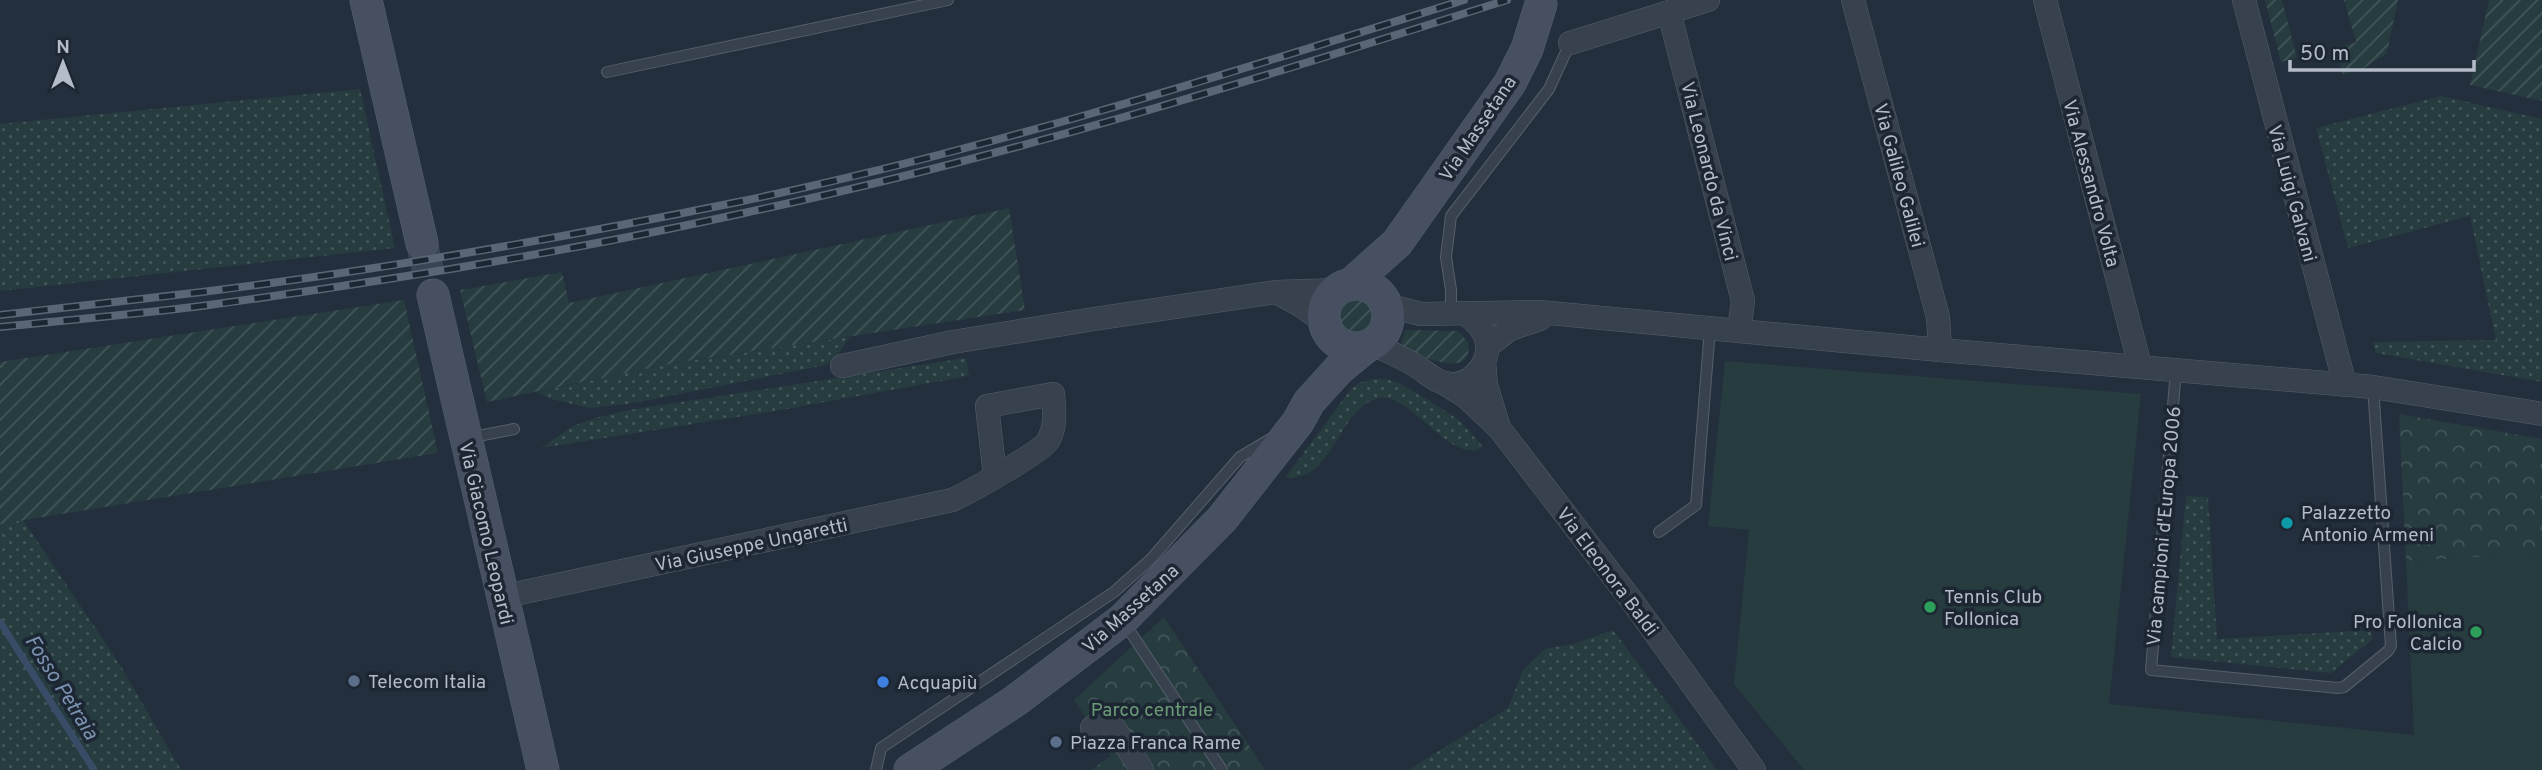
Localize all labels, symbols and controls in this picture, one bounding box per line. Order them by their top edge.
north arrow [28,28,98,98]
scale bar [2290,28,2474,72]
text: N [56,36,70,60]
text: 50 m [2300,41,2349,68]
street label: Via Massetana [1435,72,1523,186]
street label: Via Leonardo da Vinci [1674,79,1742,264]
street label: Via Alessandro Volta [2056,97,2124,270]
street label: Via Galileo Galilei [1867,101,1929,250]
street label: Via Luigi Galvani [2261,122,2321,265]
street label: Via campioni d'Europa 2006 [2143,405,2187,647]
street label: Via Giacomo Leopardi [452,440,518,627]
place label: Palazzetto Antonio Armeni [2301,502,2434,548]
street label: Via Eleonora Baldi [1550,503,1663,641]
street label: Via Giuseppe Ungaretti [653,514,850,578]
marker: Palazzetto Antonio Armeni [2279,515,2295,531]
street label: Via Massetana [1078,560,1185,659]
place label: Tennis Club Follonica [1944,586,2042,632]
marker: Tennis Club Follonica [1922,599,1938,615]
place label: Pro Follonica Calcio [2353,611,2462,657]
marker: Pro Follonica Calcio [2468,624,2484,640]
water label: Fosso Petraia [18,630,104,745]
place label: Telecom Italia [368,671,486,695]
place label: Acquapiù [897,672,977,696]
marker: Telecom Italia [346,673,362,689]
marker: Acquapiù [875,674,891,690]
park label: Parco centrale [1091,699,1213,723]
place label: Piazza Franca Rame [1070,732,1241,756]
marker: Piazza Franca Rame [1048,734,1064,750]

